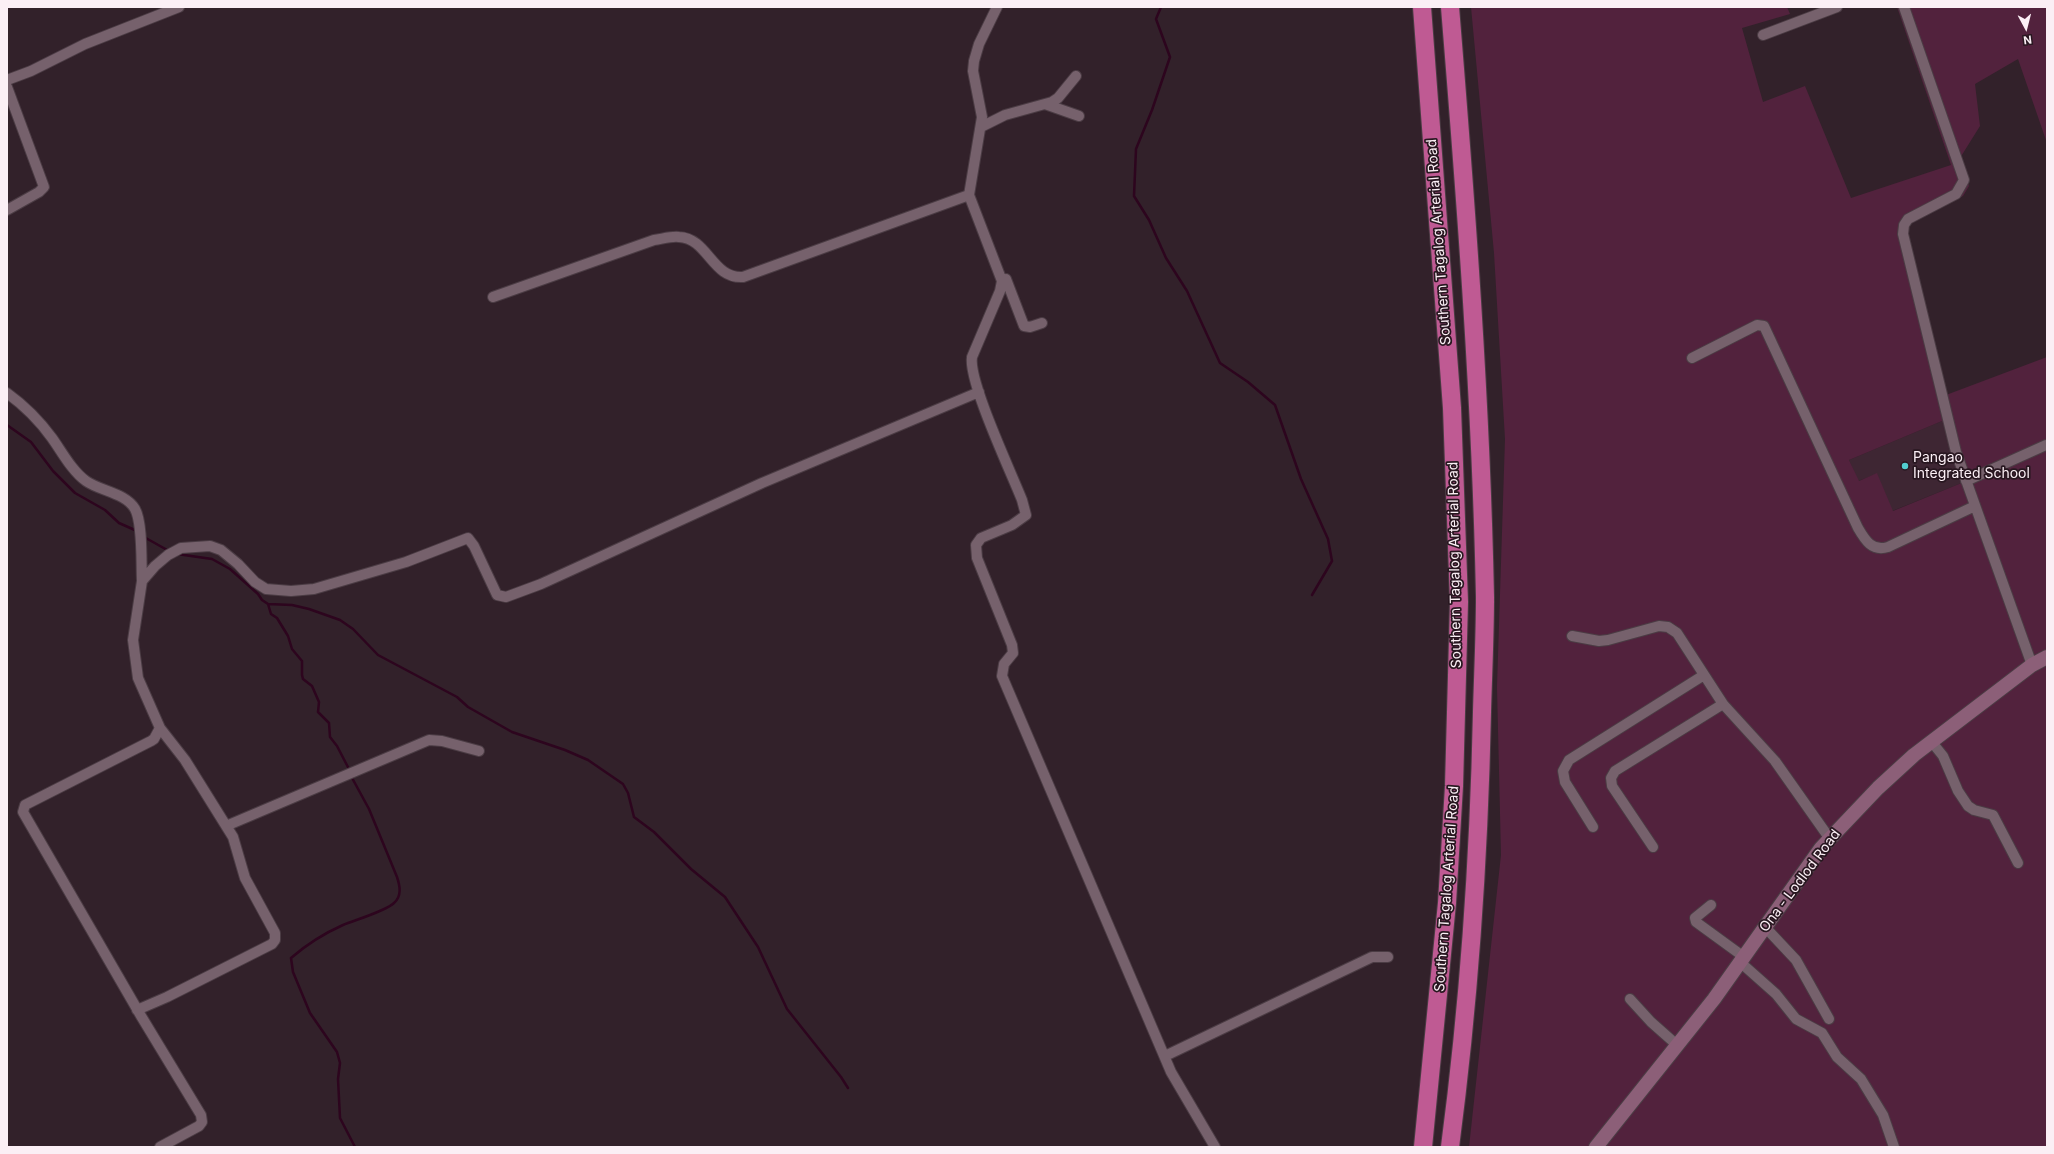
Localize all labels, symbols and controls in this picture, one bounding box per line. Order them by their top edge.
north arrow [2006,8,2046,48]
text: N [2022,32,2032,47]
street label: Southern Tagalog Arterial Road [1423,138,1455,346]
place label: Pangao Integrated School [1913,450,2030,482]
marker: Pangao Integrated School [1900,461,1910,471]
street label: Southern Tagalog Arterial Road [1445,462,1465,668]
street label: Southern Tagalog Arterial Road [1431,785,1463,993]
street label: Ona - Lodlod Road [1756,826,1844,936]

